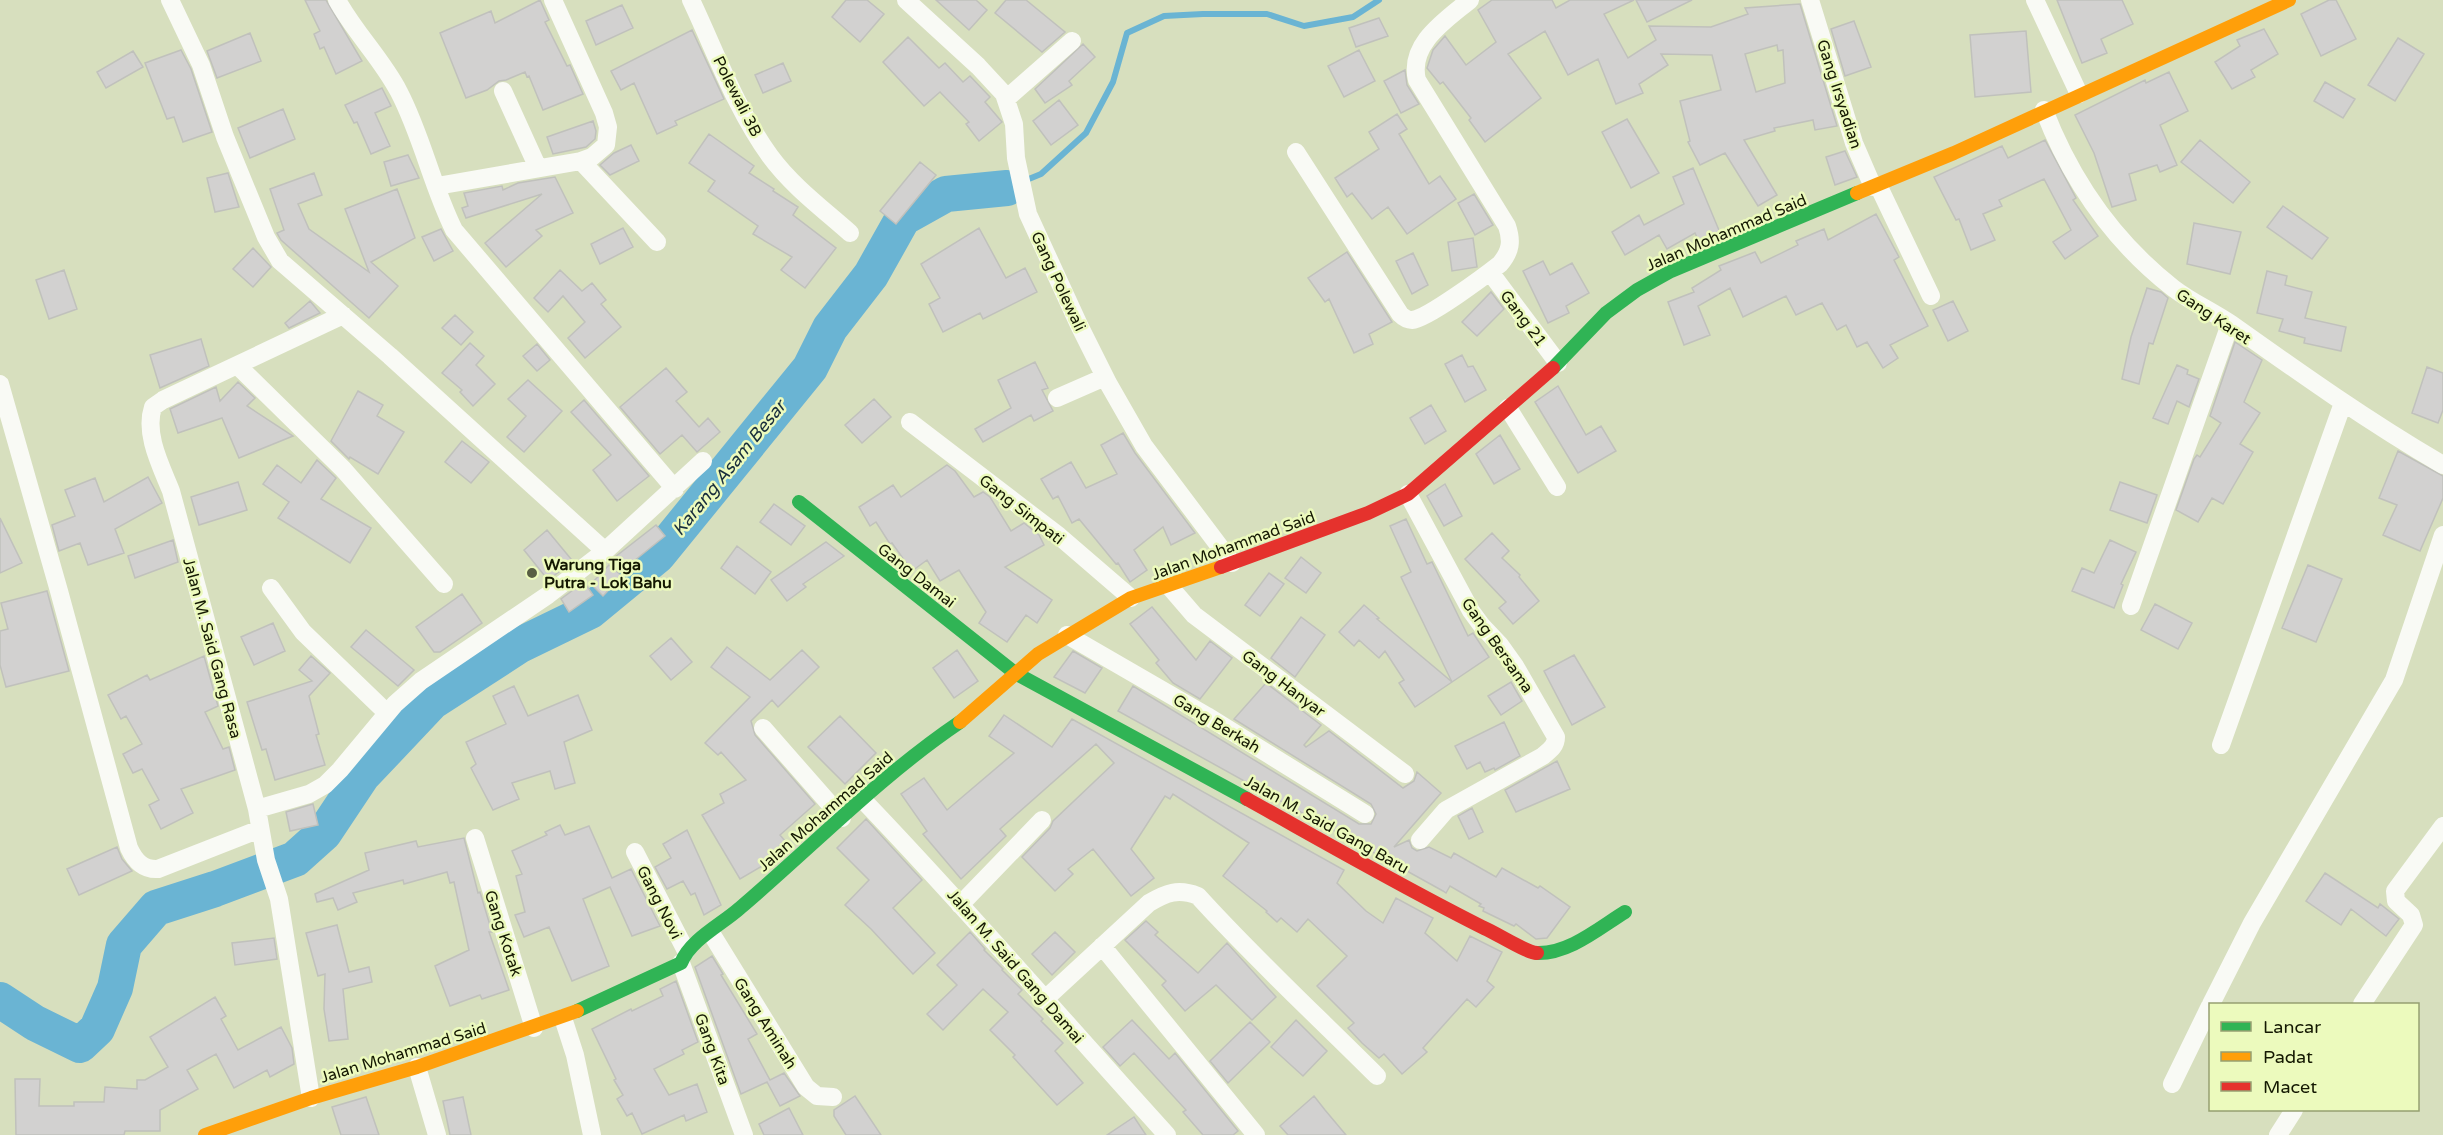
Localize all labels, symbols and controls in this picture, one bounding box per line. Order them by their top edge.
street label: Gang Irsyadian [1812,37,1866,151]
street label: Polewali 3B [708,53,766,140]
street label: Jalan Mohammad Said [1643,190,1810,276]
street label: Gang Polewali [1026,228,1090,335]
street label: Gang Karet [2172,285,2255,349]
street label: Gang 21 [1496,287,1551,351]
water label: Karang Asam Besar [668,394,792,540]
street label: Gang Simpati [975,470,1068,549]
street label: Jalan Mohammad Said [1149,507,1318,585]
street label: Gang Damai [873,539,959,612]
place label: Warung Tiga Putra - Lok Bahu [544,555,672,593]
street label: Jalan M. Said Gang Rasa [178,556,246,741]
marker: Warung Tiga Putra - Lok Bahu [525,566,539,580]
street label: Gang Bersama [1457,594,1537,697]
street label: Gang Hanyar [1238,646,1330,722]
street label: Gang Berkah [1169,690,1264,758]
street label: Jalan Mohammad Said [754,748,897,876]
street label: Jalan M. Said Gang Baru [1241,771,1412,879]
street label: Gang Novi [632,862,686,943]
street label: Jalan M. Said Gang Damai [943,885,1088,1048]
street label: Gang Kotak [480,888,526,979]
street label: Gang Aminah [729,974,801,1073]
legend [2209,1003,2419,1111]
street label: Gang Kita [690,1011,734,1088]
text: Lancar [2263,1016,2321,1038]
street label: Jalan Mohammad Said [318,1018,489,1088]
text: Padat [2263,1046,2313,1068]
text: Macet [2263,1076,2317,1098]

